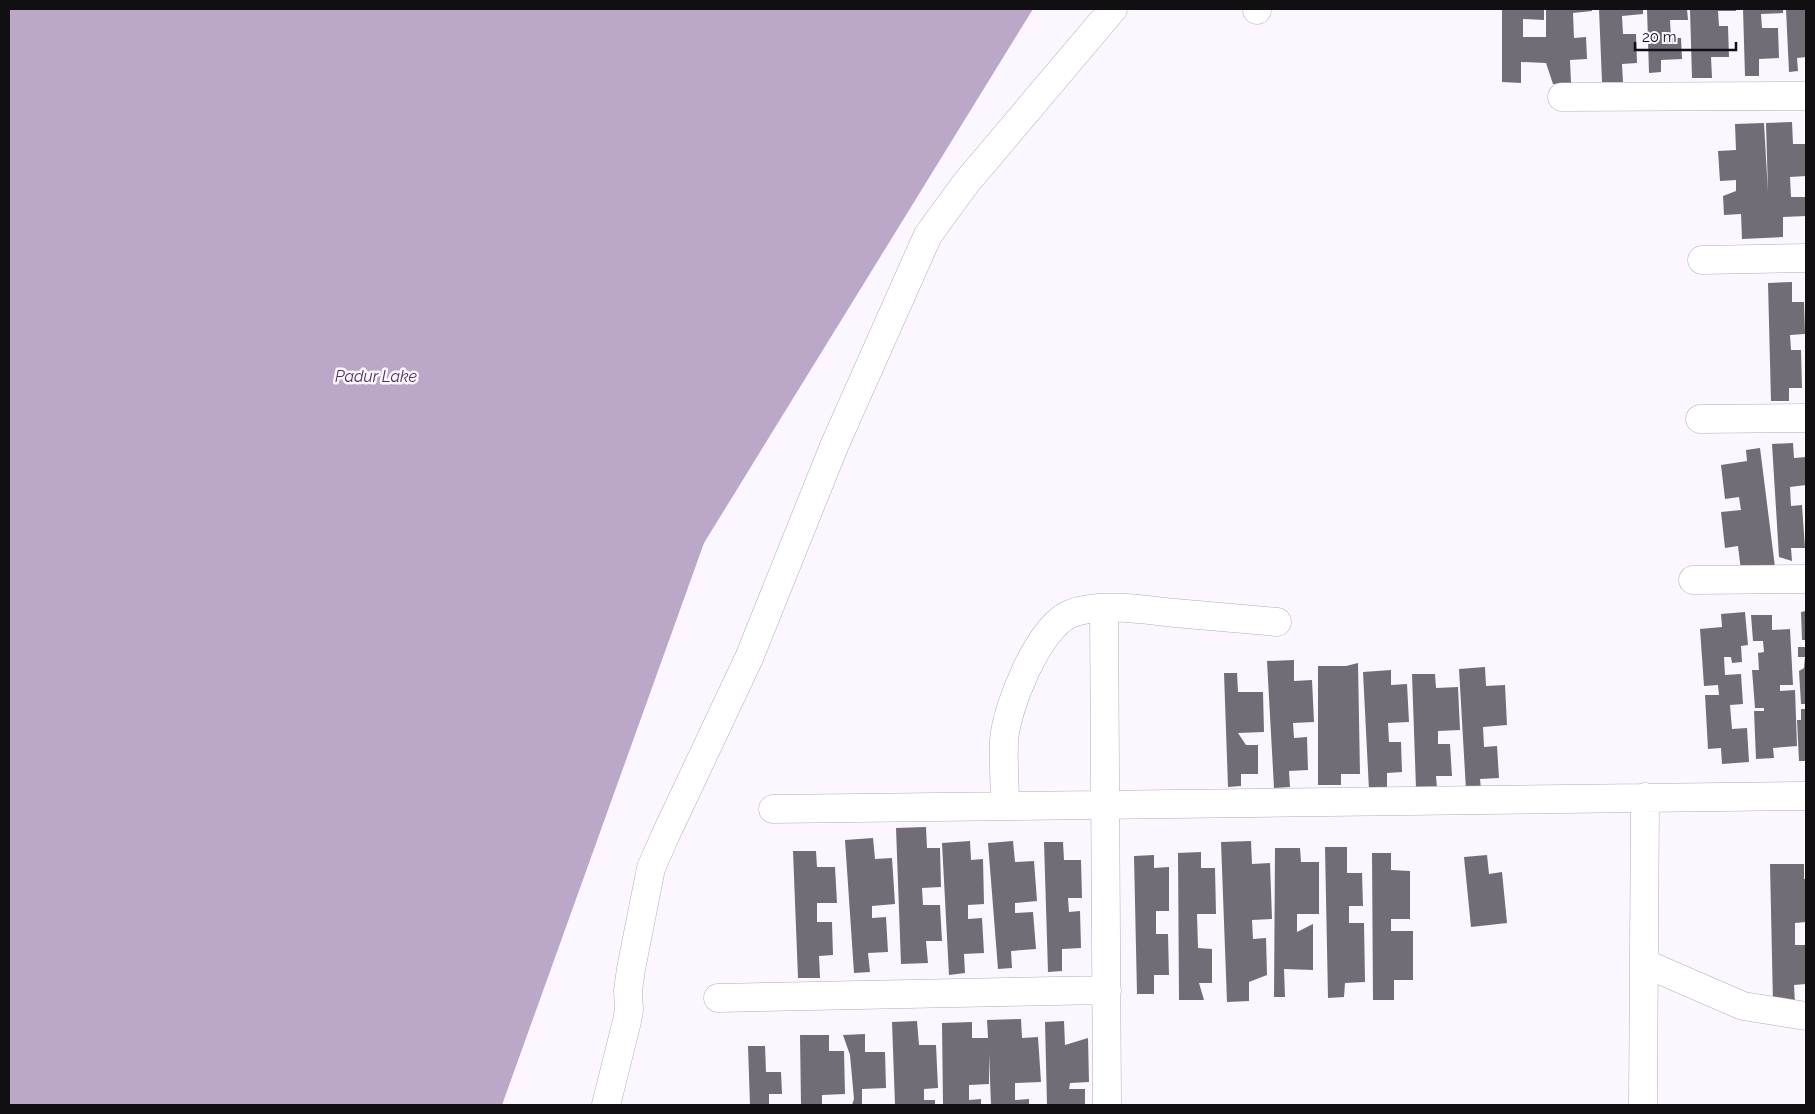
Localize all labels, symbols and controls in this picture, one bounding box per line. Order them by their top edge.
scale bar [1635,20,1736,52]
text: 20 m [1642,28,1677,46]
water label: Padur Lake [335,367,417,386]

